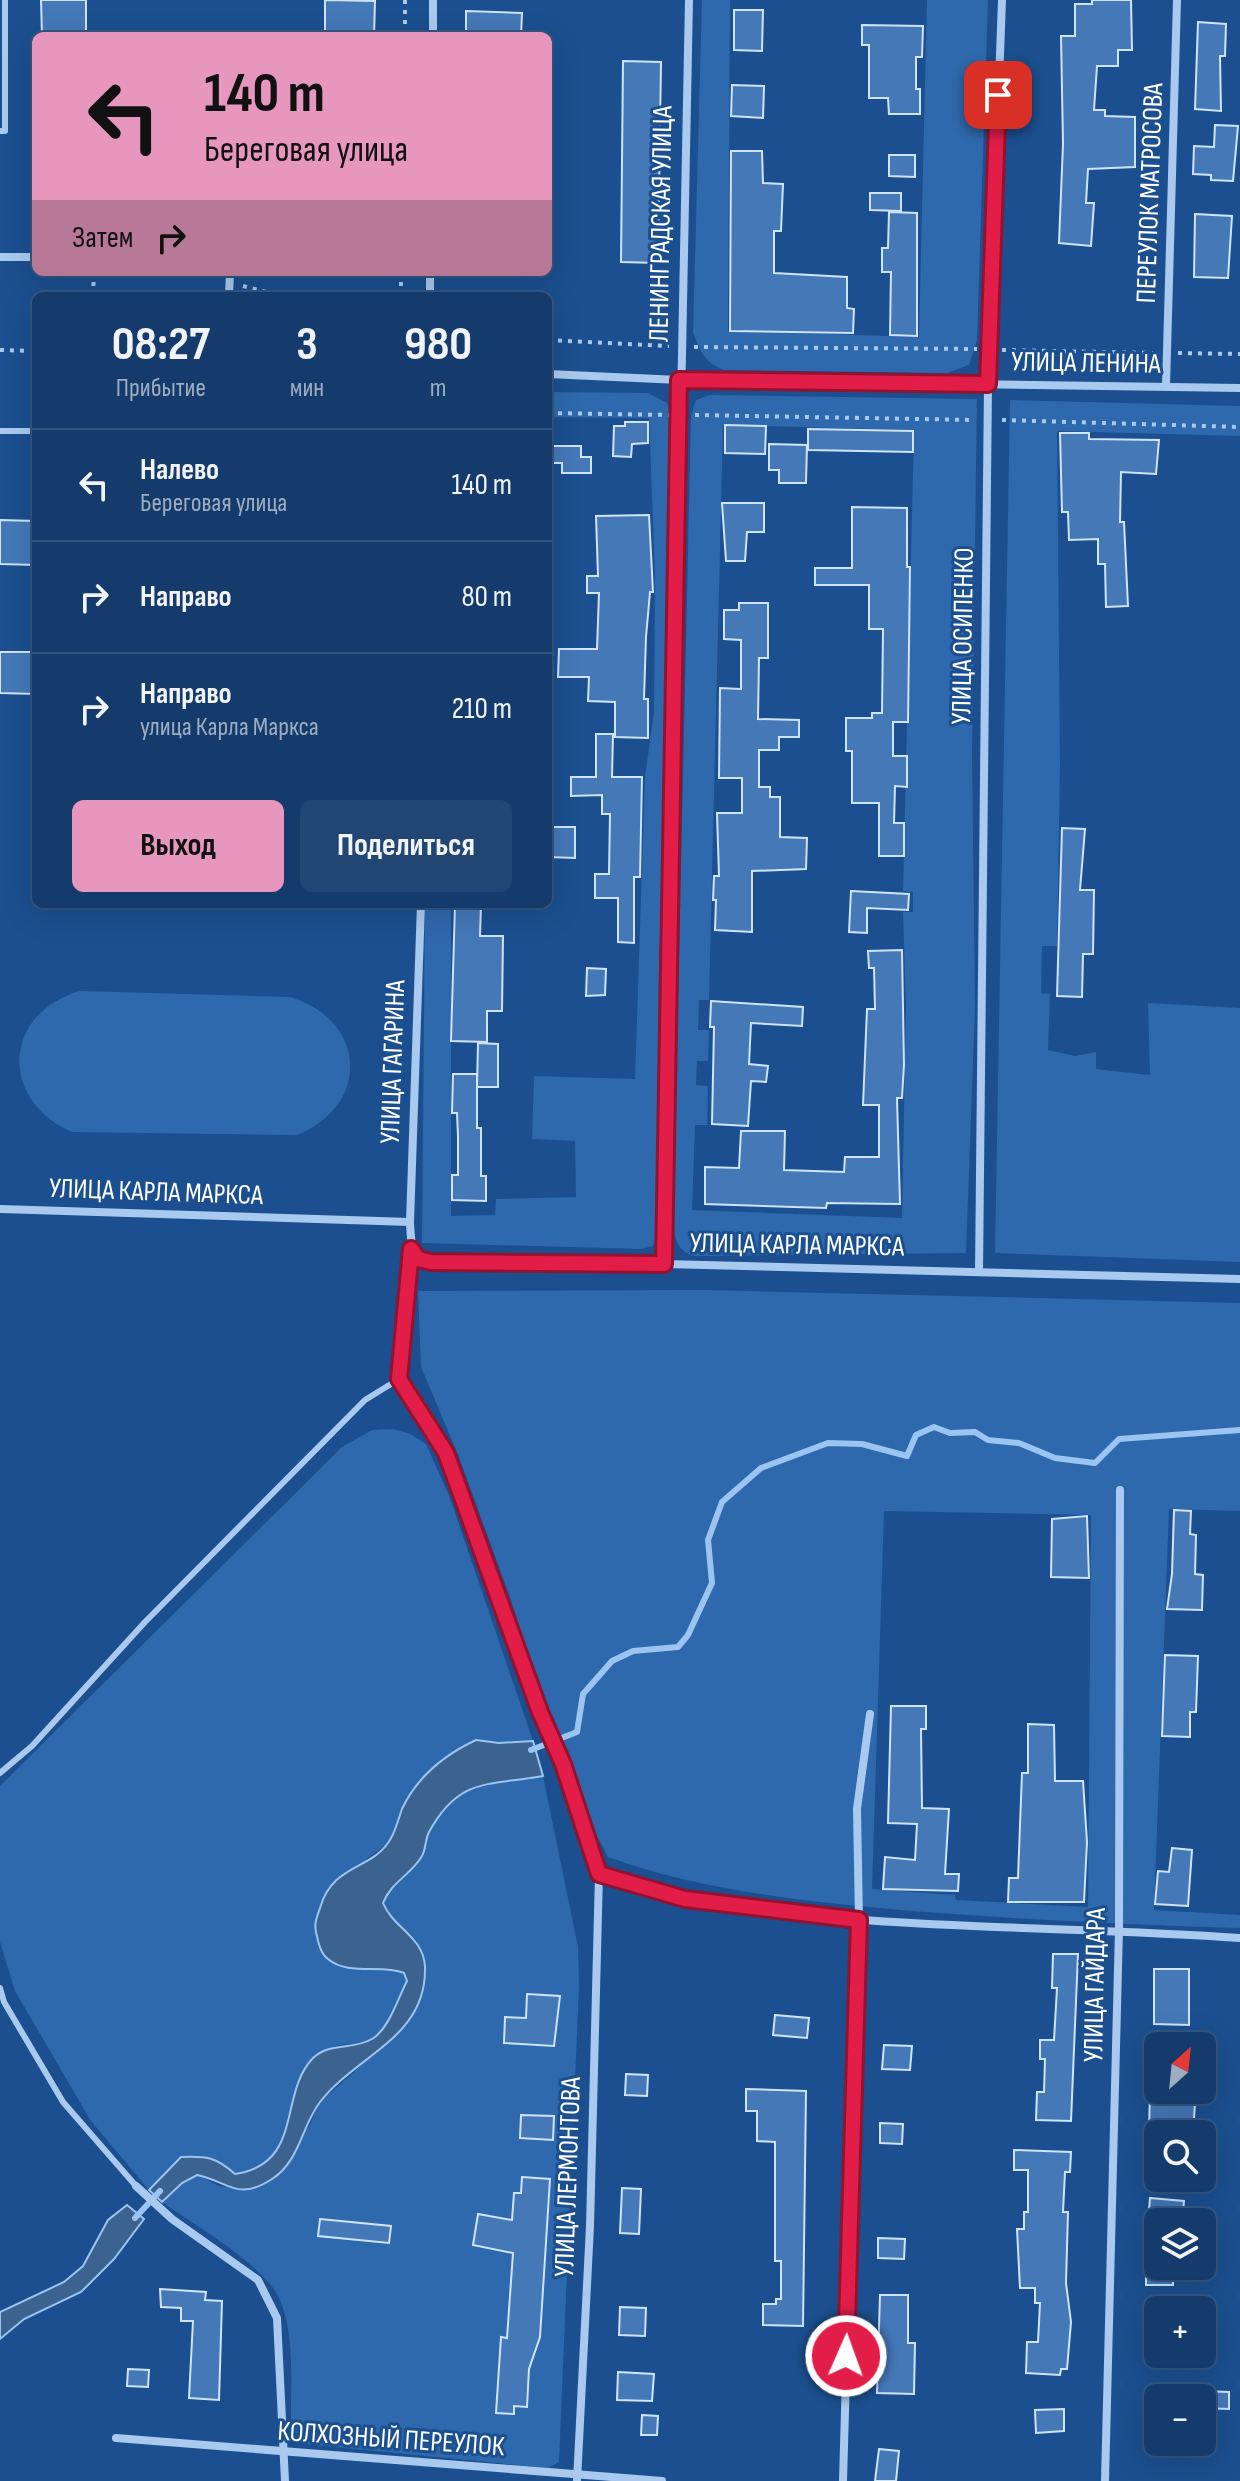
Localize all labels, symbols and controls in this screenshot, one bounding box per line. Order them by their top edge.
text: 140 m [204,61,325,128]
pin [964,61,1032,129]
icon: left [72,64,176,168]
icon: arrive [976,73,1020,117]
street label: ПЕРЕУЛОК МАТРОСОВА [1130,81,1170,304]
street label: ЛЕНИНГРАДСКАЯ УЛИЦА [642,105,680,342]
text: Береговая улица [204,129,408,172]
icon: right [149,216,193,260]
text: Затем [72,220,133,256]
text: 08:27 [112,316,210,373]
text: 3 [296,316,318,373]
text: 980 [404,316,472,373]
street label: УЛИЦА ЛЕНИНА [1011,345,1162,381]
text: Прибытие [116,373,206,404]
text: мин [290,373,324,404]
text: m [430,373,446,404]
text: Налево [140,452,219,488]
icon: left [72,463,116,507]
text: 140 m [452,467,512,503]
text: Береговая улица [140,488,287,519]
street label: УЛИЦА ОСИПЕНКО [945,547,981,725]
icon: right [72,575,116,619]
text: Направо [140,579,232,615]
text: 80 m [461,579,512,615]
text: Направо [140,676,232,712]
icon: right [72,687,116,731]
text: 210 m [452,691,512,727]
text: улица Карла Маркса [140,712,319,743]
button: Выход [72,800,284,892]
button: Поделиться [300,800,512,892]
street label: УЛИЦА ГАГАРИНА [374,979,412,1144]
street label: УЛИЦА КАРЛА МАРКСА [48,1172,265,1212]
street label: УЛИЦА КАРЛА МАРКСА [690,1227,905,1263]
street label: УЛИЦА ГАЙДАРА [1077,1907,1113,2062]
north arrow [1144,2032,1216,2104]
map controls [1144,2032,1216,2456]
street label: УЛИЦА ЛЕРМОНТОВА [548,2075,588,2278]
button: search [1144,2120,1216,2192]
button: layers [1144,2208,1216,2280]
button: + [1144,2296,1216,2368]
position arrow [804,2314,888,2398]
button: − [1144,2384,1216,2456]
street label: КОЛХОЗНЫЙ ПЕРЕУЛОК [277,2415,506,2463]

